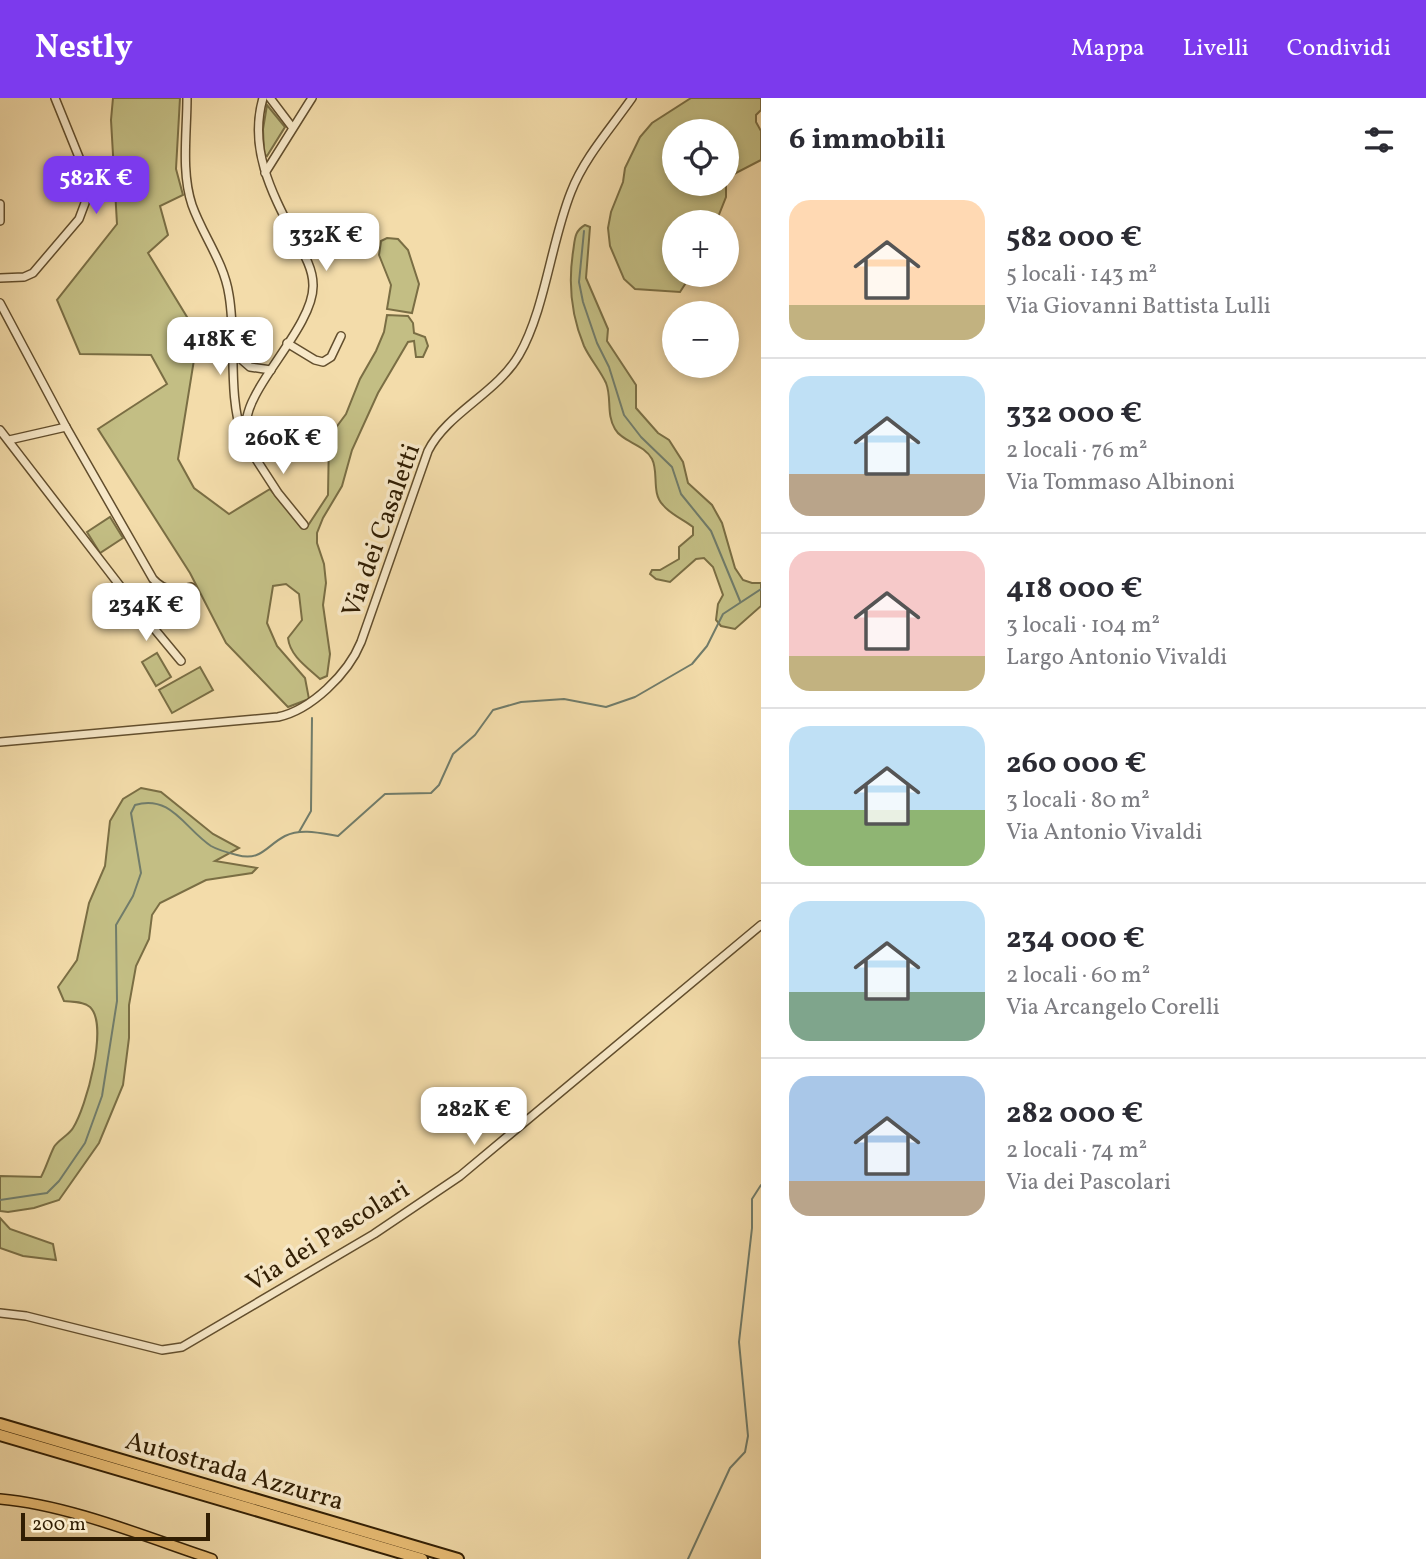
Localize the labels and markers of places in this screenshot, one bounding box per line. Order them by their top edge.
pin: 582K € [39,156,153,216]
pin: 332K € [269,214,383,273]
pin: 418K € [163,317,277,377]
pin: 260K € [226,416,340,476]
pin: 234K € [89,584,203,643]
pin: 282K € [417,1088,531,1147]

